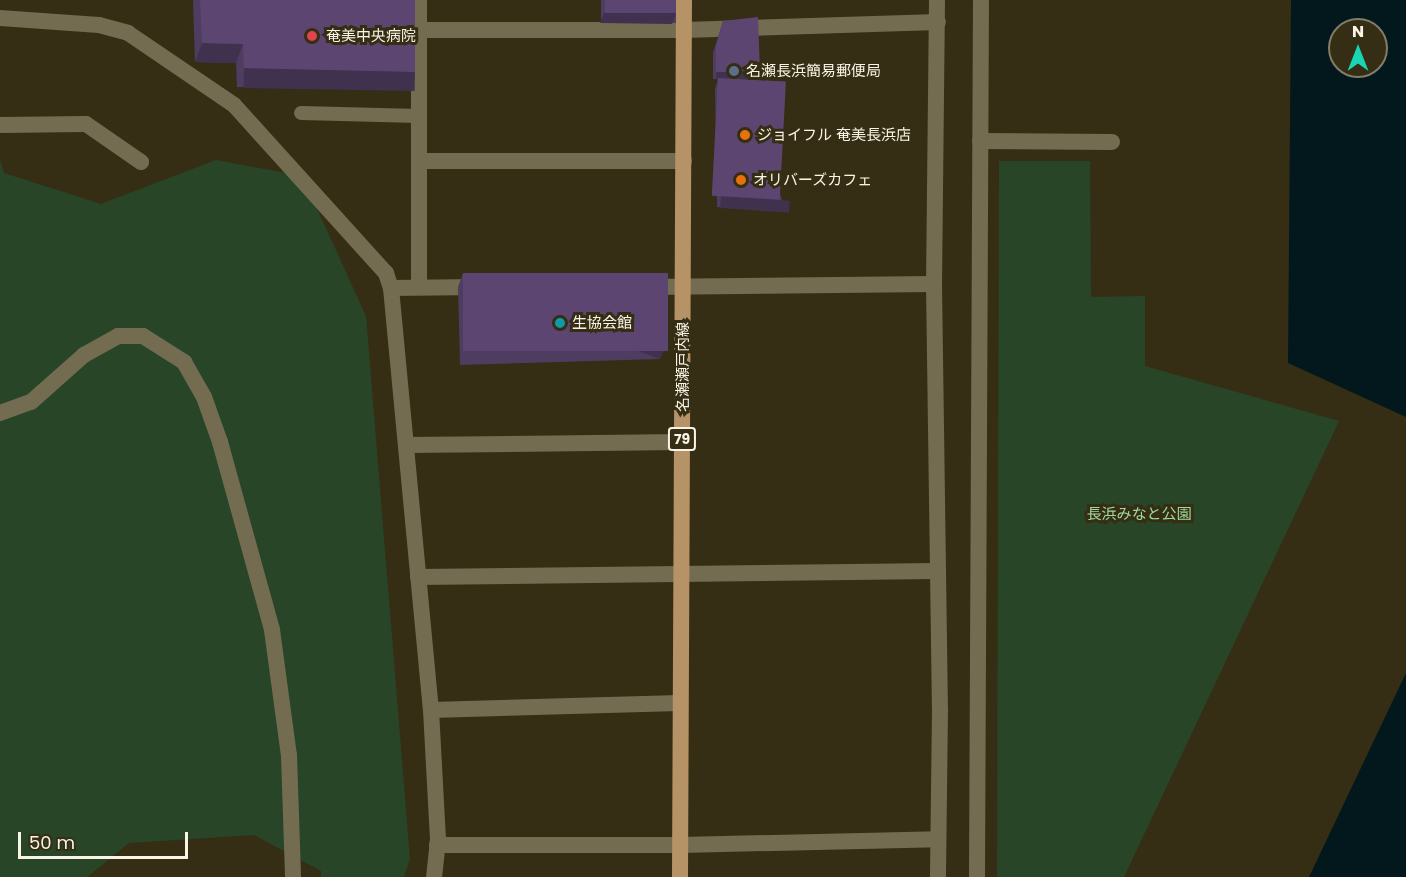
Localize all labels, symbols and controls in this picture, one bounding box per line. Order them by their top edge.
north arrow [1328,18,1388,78]
text: N [1352,20,1364,43]
marker: 奄美中央病院 [303,27,321,45]
place label: 奄美中央病院 [326,27,416,45]
place label: 名瀬長浜簡易郵便局 [746,62,881,80]
marker: 名瀬長浜簡易郵便局 [727,64,741,78]
place label: ジョイフル 奄美長浜店 [757,126,911,144]
marker: ジョイフル 奄美長浜店 [738,128,752,142]
place label: オリバーズカフェ [753,171,873,189]
marker: オリバーズカフェ [734,173,748,187]
place label: 生協会館 [572,314,632,332]
marker: 生協会館 [553,316,567,330]
street label: 名瀬瀬戸内線 [674,322,692,412]
road number: 79 [667,428,697,450]
park label: 長浜みなと公園 [1087,505,1191,523]
scale bar [21,820,190,858]
text: 50 m [29,830,75,855]

